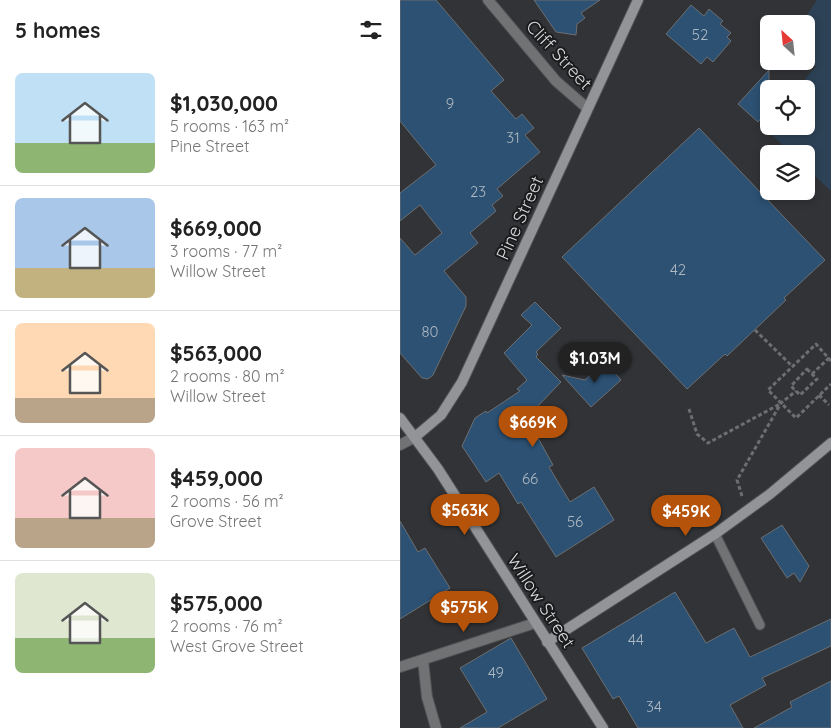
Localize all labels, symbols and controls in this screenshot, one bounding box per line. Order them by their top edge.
street label: Cliff Street [521,15,597,94]
north arrow [760,15,815,70]
map controls [760,15,815,200]
icon: filters [357,16,385,44]
text: 5 homes [15,17,100,43]
house number: 52 [692,25,708,44]
button: locate [760,80,815,135]
text: $1,030,000 [170,90,278,116]
icon: home [55,93,115,153]
house number: 9 [446,94,454,113]
text: 5 rooms · 163 m² [170,116,289,136]
house number: 31 [506,128,520,147]
text: Pine Street [170,136,249,156]
button: layers [760,145,815,200]
street label: Pine Street [491,172,548,263]
house number: 23 [470,182,486,201]
text: $669,000 [170,215,262,241]
icon: home [55,218,115,278]
text: 3 rooms · 77 m² [170,241,282,261]
house number: 42 [670,260,686,279]
text: Willow Street [170,261,266,281]
house number: 80 [421,322,439,341]
text: $563,000 [170,340,262,366]
pin: $1.03M [554,342,636,384]
icon: home [55,343,115,403]
text: $1.03M [569,348,621,368]
text: 2 rooms · 80 m² [170,366,285,386]
text: Willow Street [170,386,266,406]
pin: $669K [498,406,568,448]
text: $669K [510,412,556,432]
text: $459,000 [170,465,263,491]
icon: home [55,468,115,528]
house number: 66 [522,469,538,488]
text: 2 rooms · 56 m² [170,491,284,511]
pin: $563K [430,494,500,536]
pin: $459K [651,494,721,537]
text: $563K [442,500,488,520]
text: $459K [662,501,710,521]
text: Grove Street [170,511,262,531]
house number: 56 [567,512,583,531]
street label: Willow Street [502,549,580,652]
text: $575,000 [170,590,263,616]
pin: $575K [429,590,499,633]
icon: home [55,593,115,653]
text: $575K [440,597,488,617]
text: 2 rooms · 76 m² [170,616,283,636]
house number: 44 [628,630,644,649]
text: West Grove Street [170,636,304,656]
house number: 49 [488,663,504,682]
house number: 34 [646,697,662,716]

